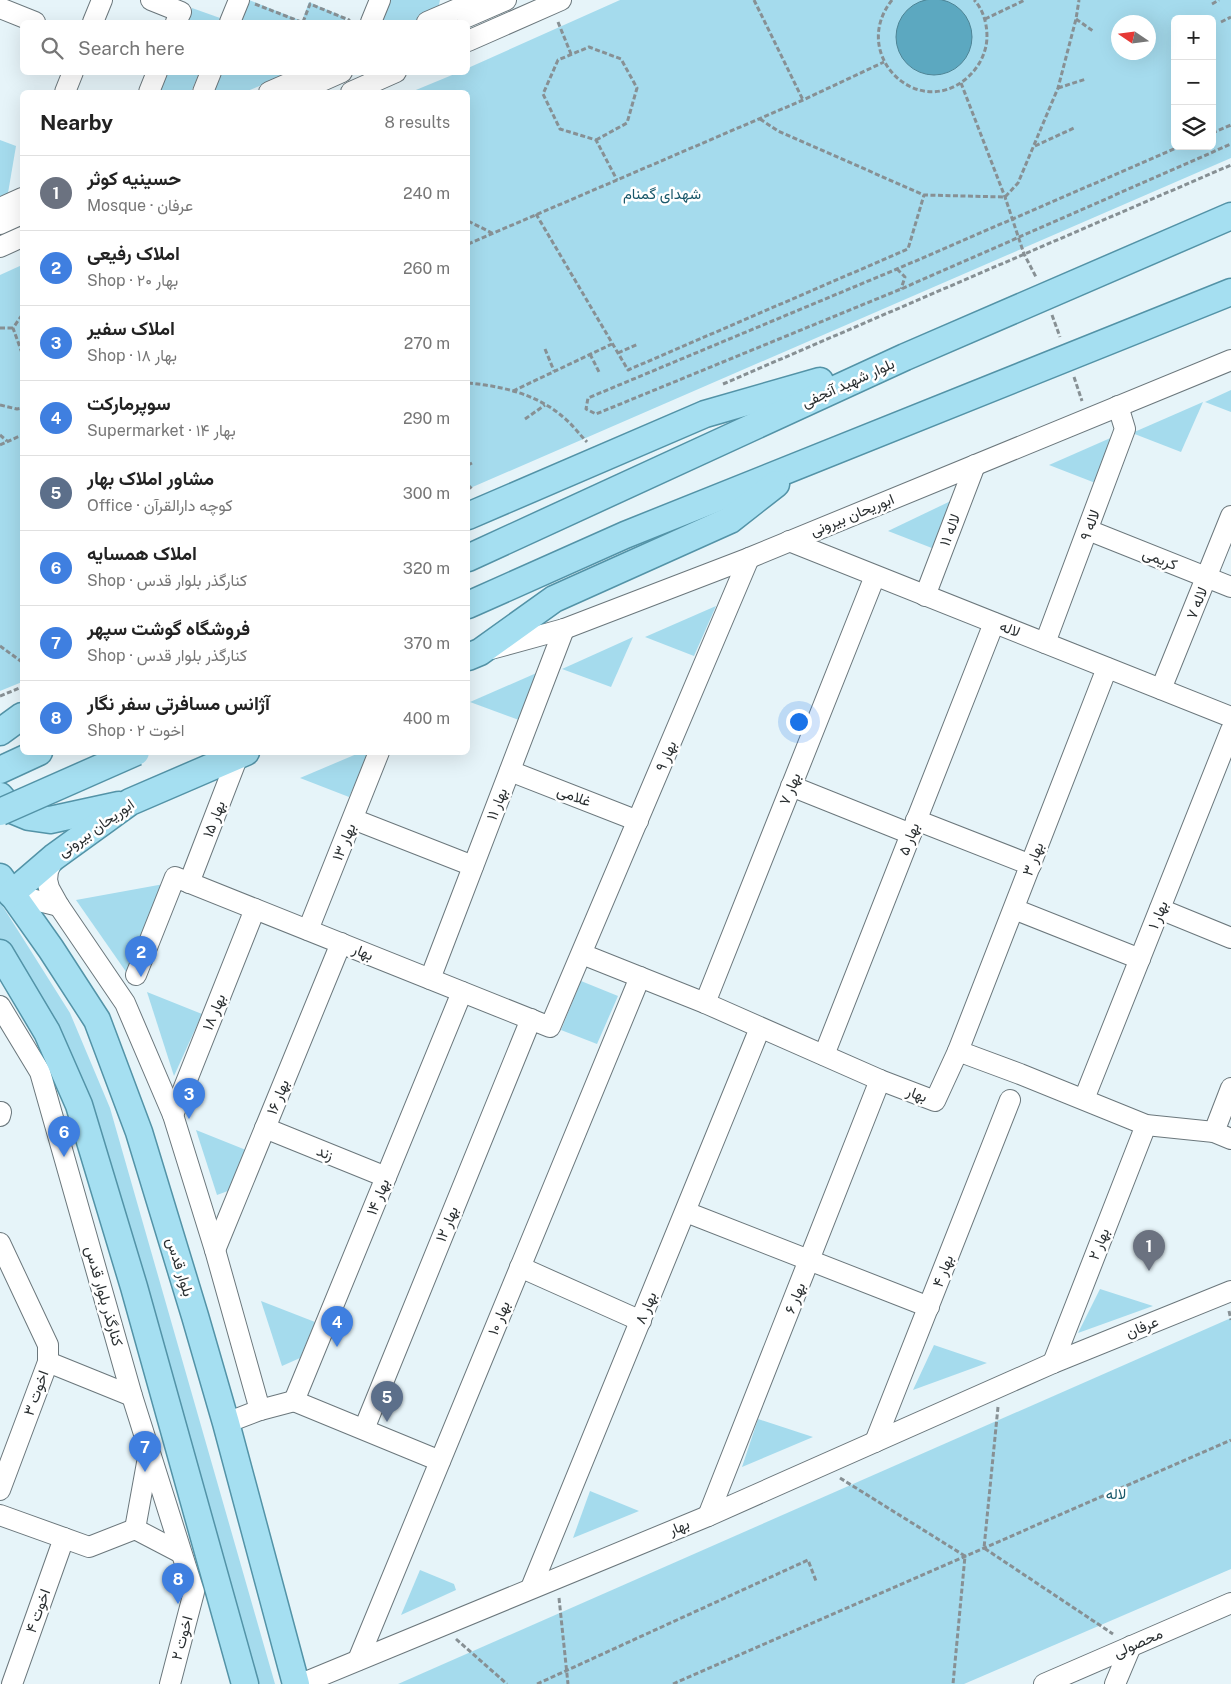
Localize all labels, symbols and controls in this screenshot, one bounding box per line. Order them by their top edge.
north arrow [1111,15,1156,60]
map controls [1171,15,1216,150]
button: + [1171,15,1216,60]
search box [20,20,470,75]
icon: search [38,34,66,62]
text: Search here [78,37,185,59]
button: − [1171,60,1216,105]
button: layers [1171,105,1216,150]
text: Nearby [40,110,113,135]
text: 8 results [385,113,450,132]
text: حسینیه کوثر [87,167,181,189]
text: 1 [53,184,59,203]
text: 240 m [403,184,450,203]
park label: شهدای گمنام [623,185,701,204]
text: Mosque · عرفان [87,196,193,215]
text: املاک رفیعی [87,242,180,264]
text: 2 [51,259,61,278]
text: 260 m [403,259,450,278]
text: Shop · بهار ۲۰ [87,271,178,290]
text: املاک سفیر [87,317,175,339]
text: 3 [51,334,61,353]
text: 270 m [404,334,450,353]
text: Shop · بهار ۱۸ [87,346,177,365]
street label: بلوار شهید آنجفی [799,355,898,412]
text: سوپرمارکت [87,392,171,414]
text: 4 [51,409,61,428]
text: 290 m [403,409,450,428]
text: Supermarket · بهار ۱۴ [87,421,236,440]
text: مشاور املاک بهار [87,467,214,489]
text: 5 [51,484,61,503]
text: 300 m [403,484,450,503]
street label: ابوریحان بیرونی [807,490,897,541]
text: Office · کوچه دارالقرآن [87,496,233,515]
street label: لاله ۹ [1076,507,1103,543]
street label: لاله ۱۱ [936,511,963,548]
text: املاک همسایه [87,542,197,564]
street label: کریمی [1140,544,1180,575]
text: 6 [51,559,61,578]
text: 320 m [403,559,450,578]
text: Shop · کنارگذر بلوار قدس [87,571,247,590]
street label: لاله ۷ [1182,584,1211,621]
text: فروشگاه گوشت سپهر [87,617,250,639]
street label: لاله [997,617,1023,640]
text: 7 [51,634,61,653]
text: 370 m [403,634,450,653]
text: Shop · کنارگذر بلوار قدس [87,646,247,665]
text: آژانس مسافرتی سفر نگار [87,692,270,714]
text: 8 [51,709,61,728]
text: 400 m [403,709,450,728]
your location [786,709,812,735]
text: Shop · اخوت ۲ [87,721,185,740]
street label: بهار ۹ [651,738,681,774]
street label: بهار ۷ [775,770,805,808]
street label: غلامی [554,781,594,812]
street label: بهار ۱۱ [483,785,511,823]
street label: ابوریحان بیرونی [54,795,138,862]
street label: بهار ۱۵ [199,798,229,840]
street label: بهار ۵ [895,820,923,858]
street label: بهار ۱۳ [328,821,360,863]
street label: بهار ۳ [1018,840,1048,878]
street label: بهار ۱ [1144,898,1172,932]
pin: 2 [125,936,157,977]
street label: بهار [349,939,376,964]
street label: بهار ۱۸ [199,991,229,1033]
street label: بهار ۱۶ [263,1077,293,1117]
pin: 3 [173,1078,205,1119]
street label: بهار [903,1081,930,1106]
pin: 6 [48,1116,80,1157]
street label: زند [314,1142,336,1164]
street label: بهار ۱۴ [363,1176,393,1218]
street label: بهار ۱۲ [432,1204,462,1244]
street label: بهار ۲ [1085,1226,1113,1262]
pin: 1 [1133,1230,1165,1271]
street label: بلوار قدس [162,1235,197,1299]
street label: کنارگذر بلوار قدس [80,1244,127,1349]
street label: بهار ۴ [929,1252,957,1290]
street label: بهار ۶ [781,1280,809,1316]
street label: بهار ۸ [631,1289,661,1327]
street label: بهار ۱۰ [484,1298,514,1338]
pin: 4 [321,1306,353,1347]
street label: عرفان [1123,1312,1161,1342]
street label: اخوت ۳ [20,1368,52,1418]
pin: 5 [371,1381,403,1422]
pin: 7 [129,1431,161,1472]
park label: لاله [1106,1485,1126,1502]
street label: بهار [665,1515,692,1540]
pin: 8 [162,1563,194,1604]
street label: اخوت ۴ [22,1587,54,1635]
street label: اخوت ۲ [168,1614,196,1662]
street label: محصولی [1111,1624,1166,1663]

